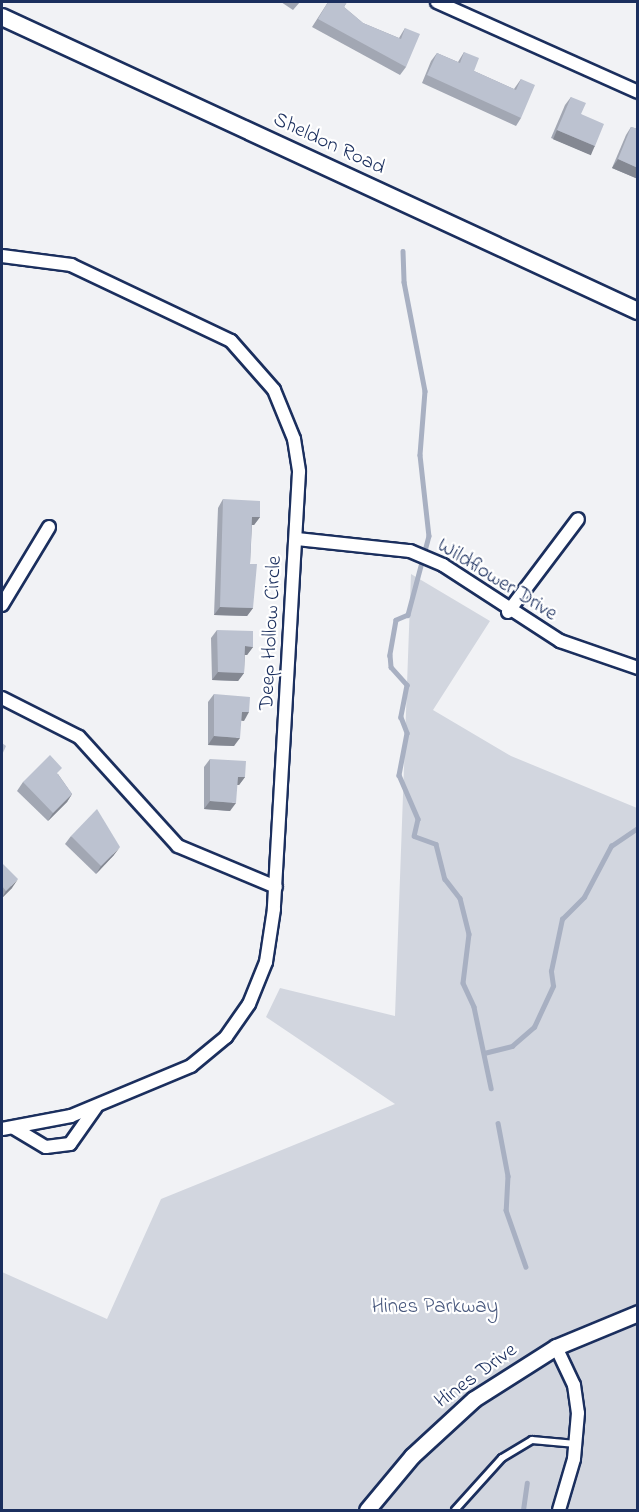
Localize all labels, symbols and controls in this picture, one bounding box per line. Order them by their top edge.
street label: Sheldon Road [269,107,389,181]
street label: Wildflower Drive [432,533,562,627]
street label: Deep Hollow Circle [254,555,288,711]
park label: Hines Parkway [372,1294,498,1320]
street label: Hines Drive [430,1338,522,1414]

